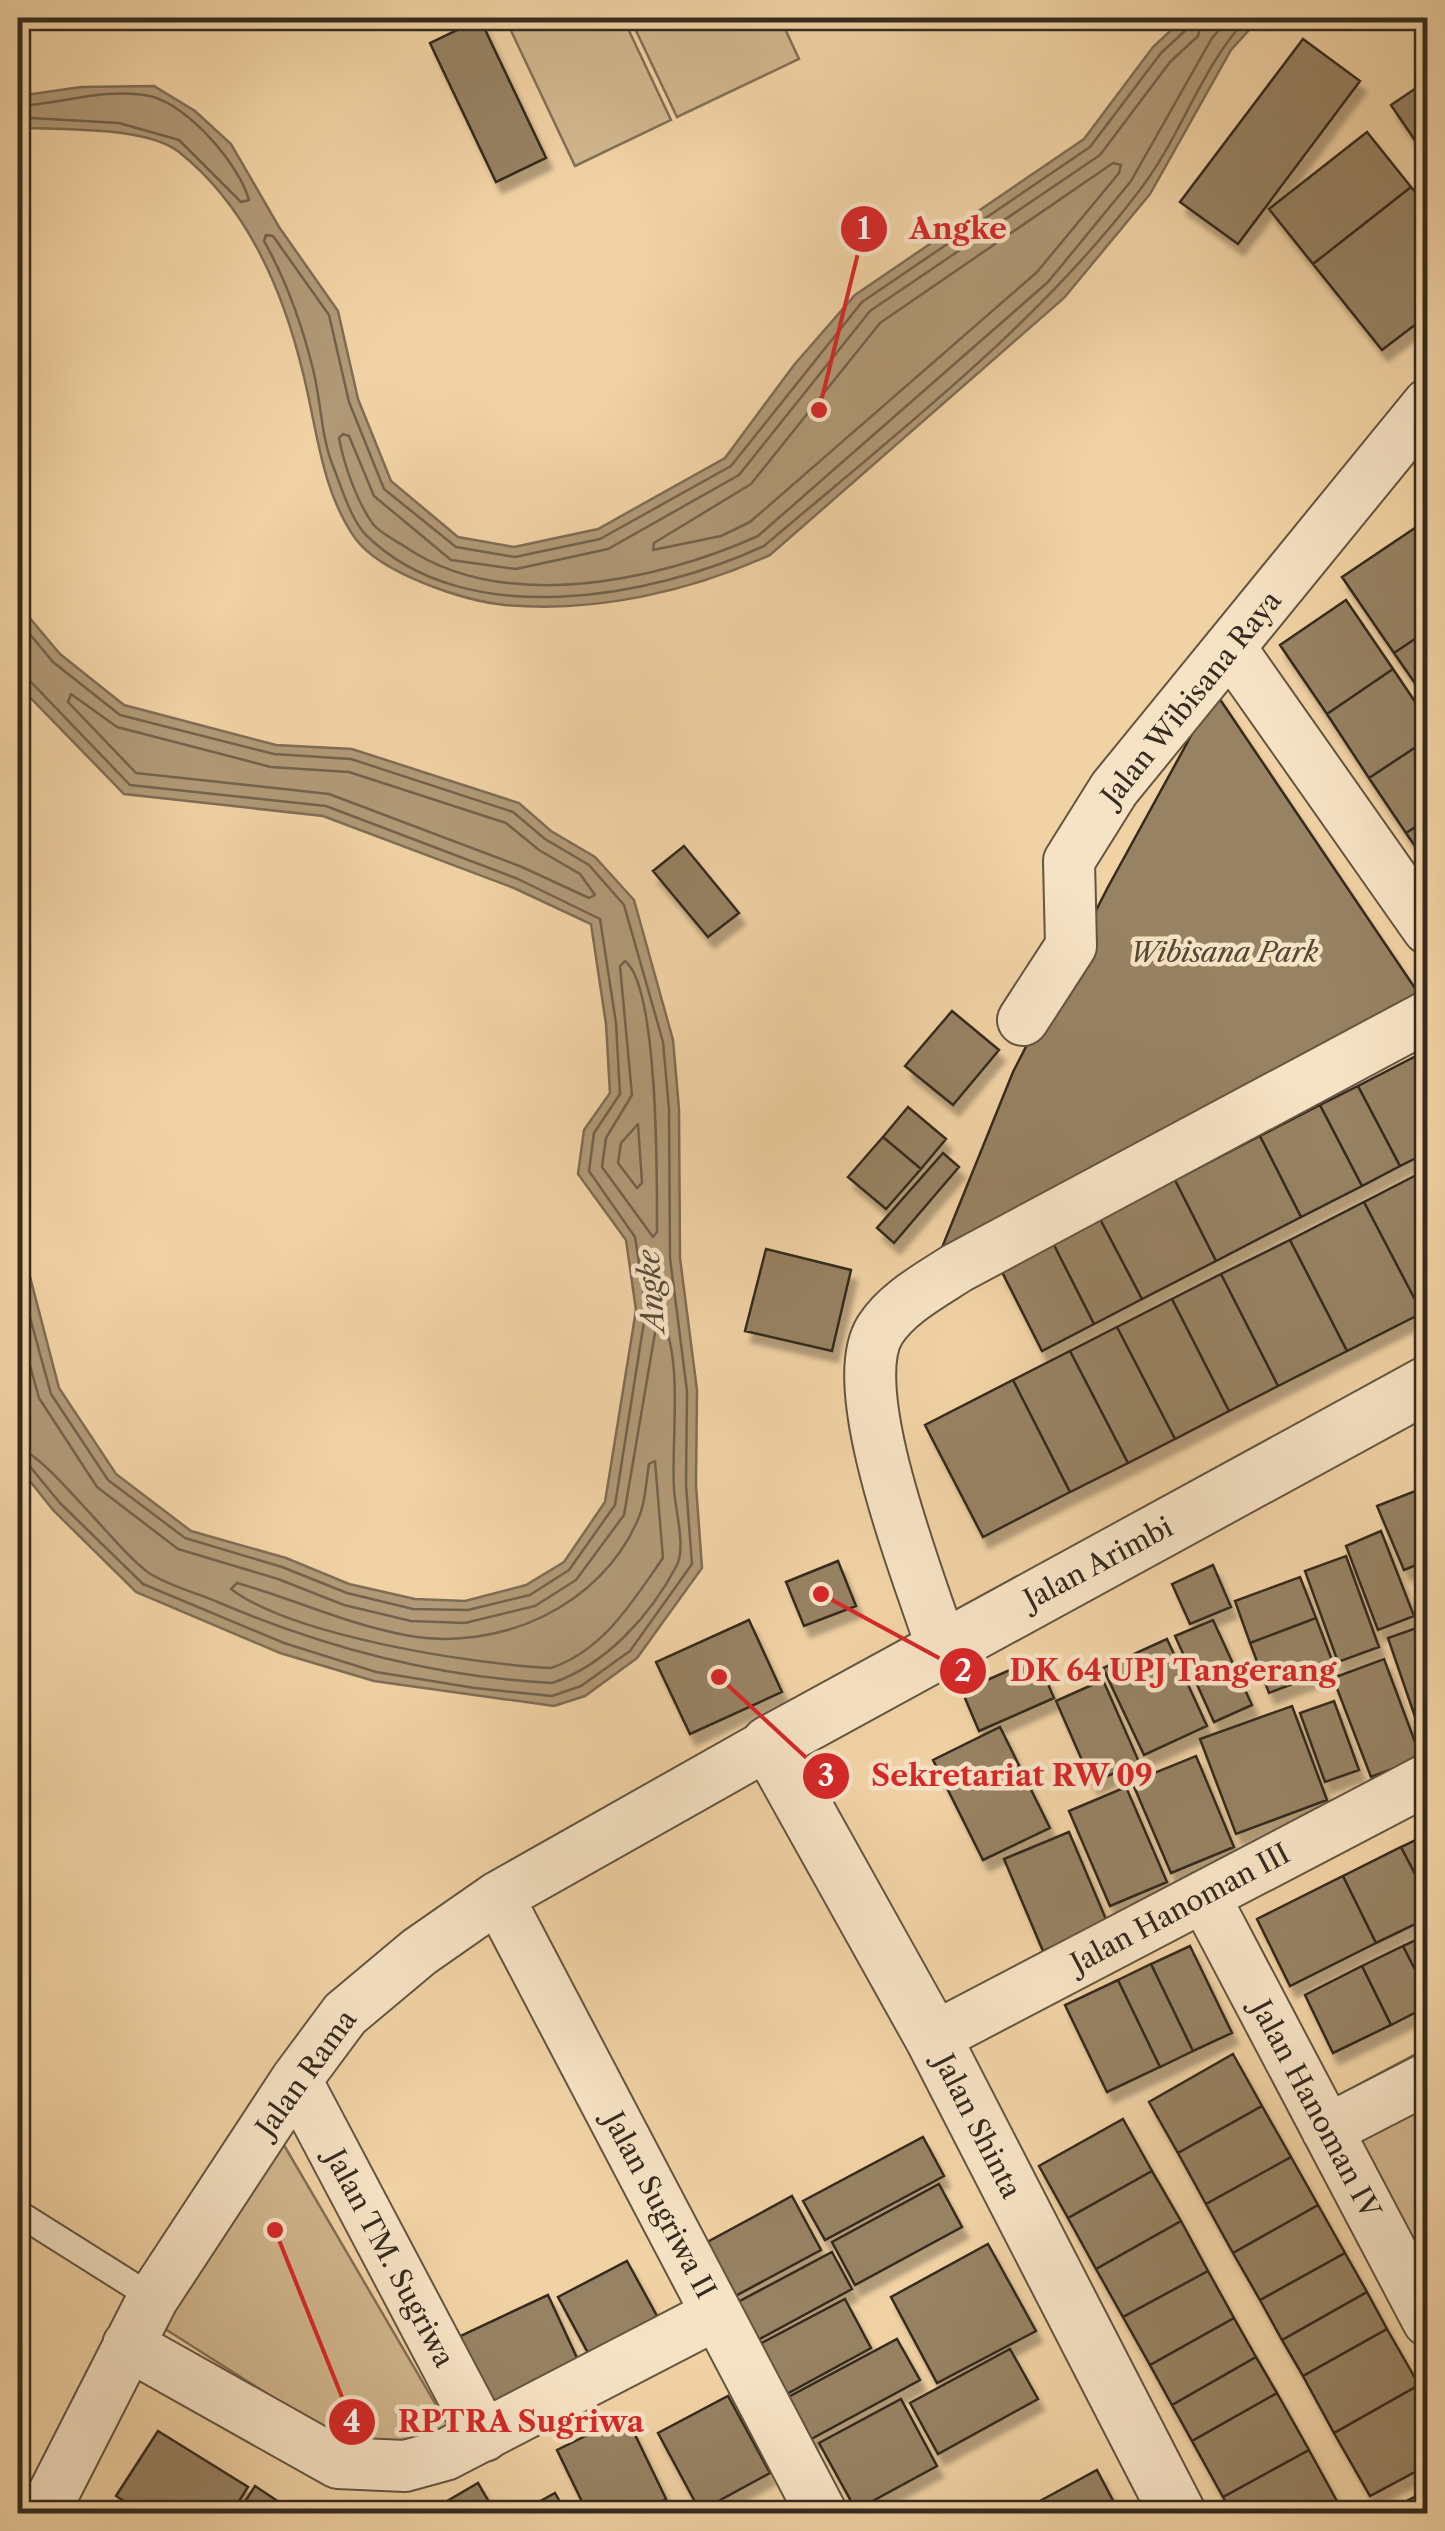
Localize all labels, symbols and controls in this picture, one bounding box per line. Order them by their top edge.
callout: Angke [839,199,1027,259]
text: 1 [857,210,871,247]
text: Angke [908,210,1007,247]
street label: Jalan Wibisana Raya [1091,584,1288,815]
park label: Wibisana Park [1129,935,1319,969]
water label: Angke [630,1247,673,1337]
street label: Jalan Arimbi [1014,1510,1178,1618]
callout: DK 64 UPJ Tangerang [938,1641,1357,1701]
text: 2 [954,1652,972,1689]
text: DK 64 UPJ Tangerang [1010,1652,1337,1689]
callout: Sekretariat RW 09 [801,1746,1174,1806]
text: 3 [818,1757,834,1794]
text: Sekretariat RW 09 [871,1757,1153,1794]
street label: Jalan Hanoman III [1061,1836,1295,1982]
street label: Jalan Hanoman IV [1242,1991,1388,2225]
street label: Jalan Rama [246,2003,364,2146]
street label: Jalan Shinta [925,2045,1029,2204]
street label: Jalan Sugriwa II [595,2102,723,2304]
street label: Jalan TM. Sugriwa [316,2140,462,2373]
callout: RPTRA Sugriwa [327,2392,665,2452]
text: 4 [343,2403,361,2440]
text: RPTRA Sugriwa [398,2403,645,2440]

